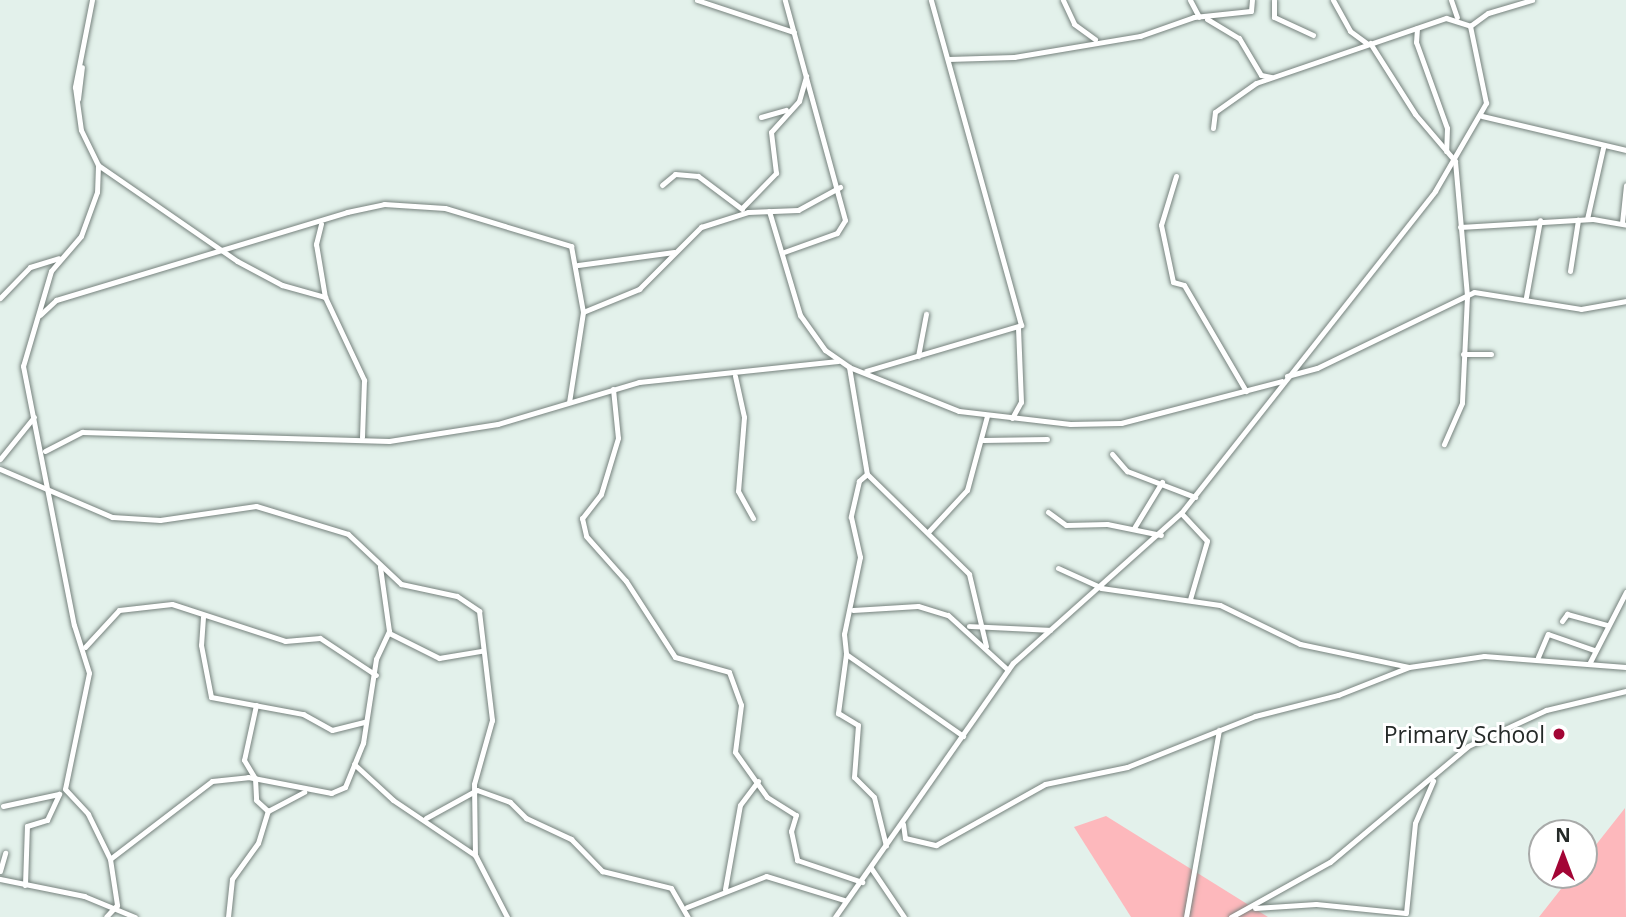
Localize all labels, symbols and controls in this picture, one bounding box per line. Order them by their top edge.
place label: Primary School [1384,720,1545,748]
marker: Primary School [1551,726,1567,742]
north arrow [1528,819,1598,889]
text: N [1555,822,1571,848]

